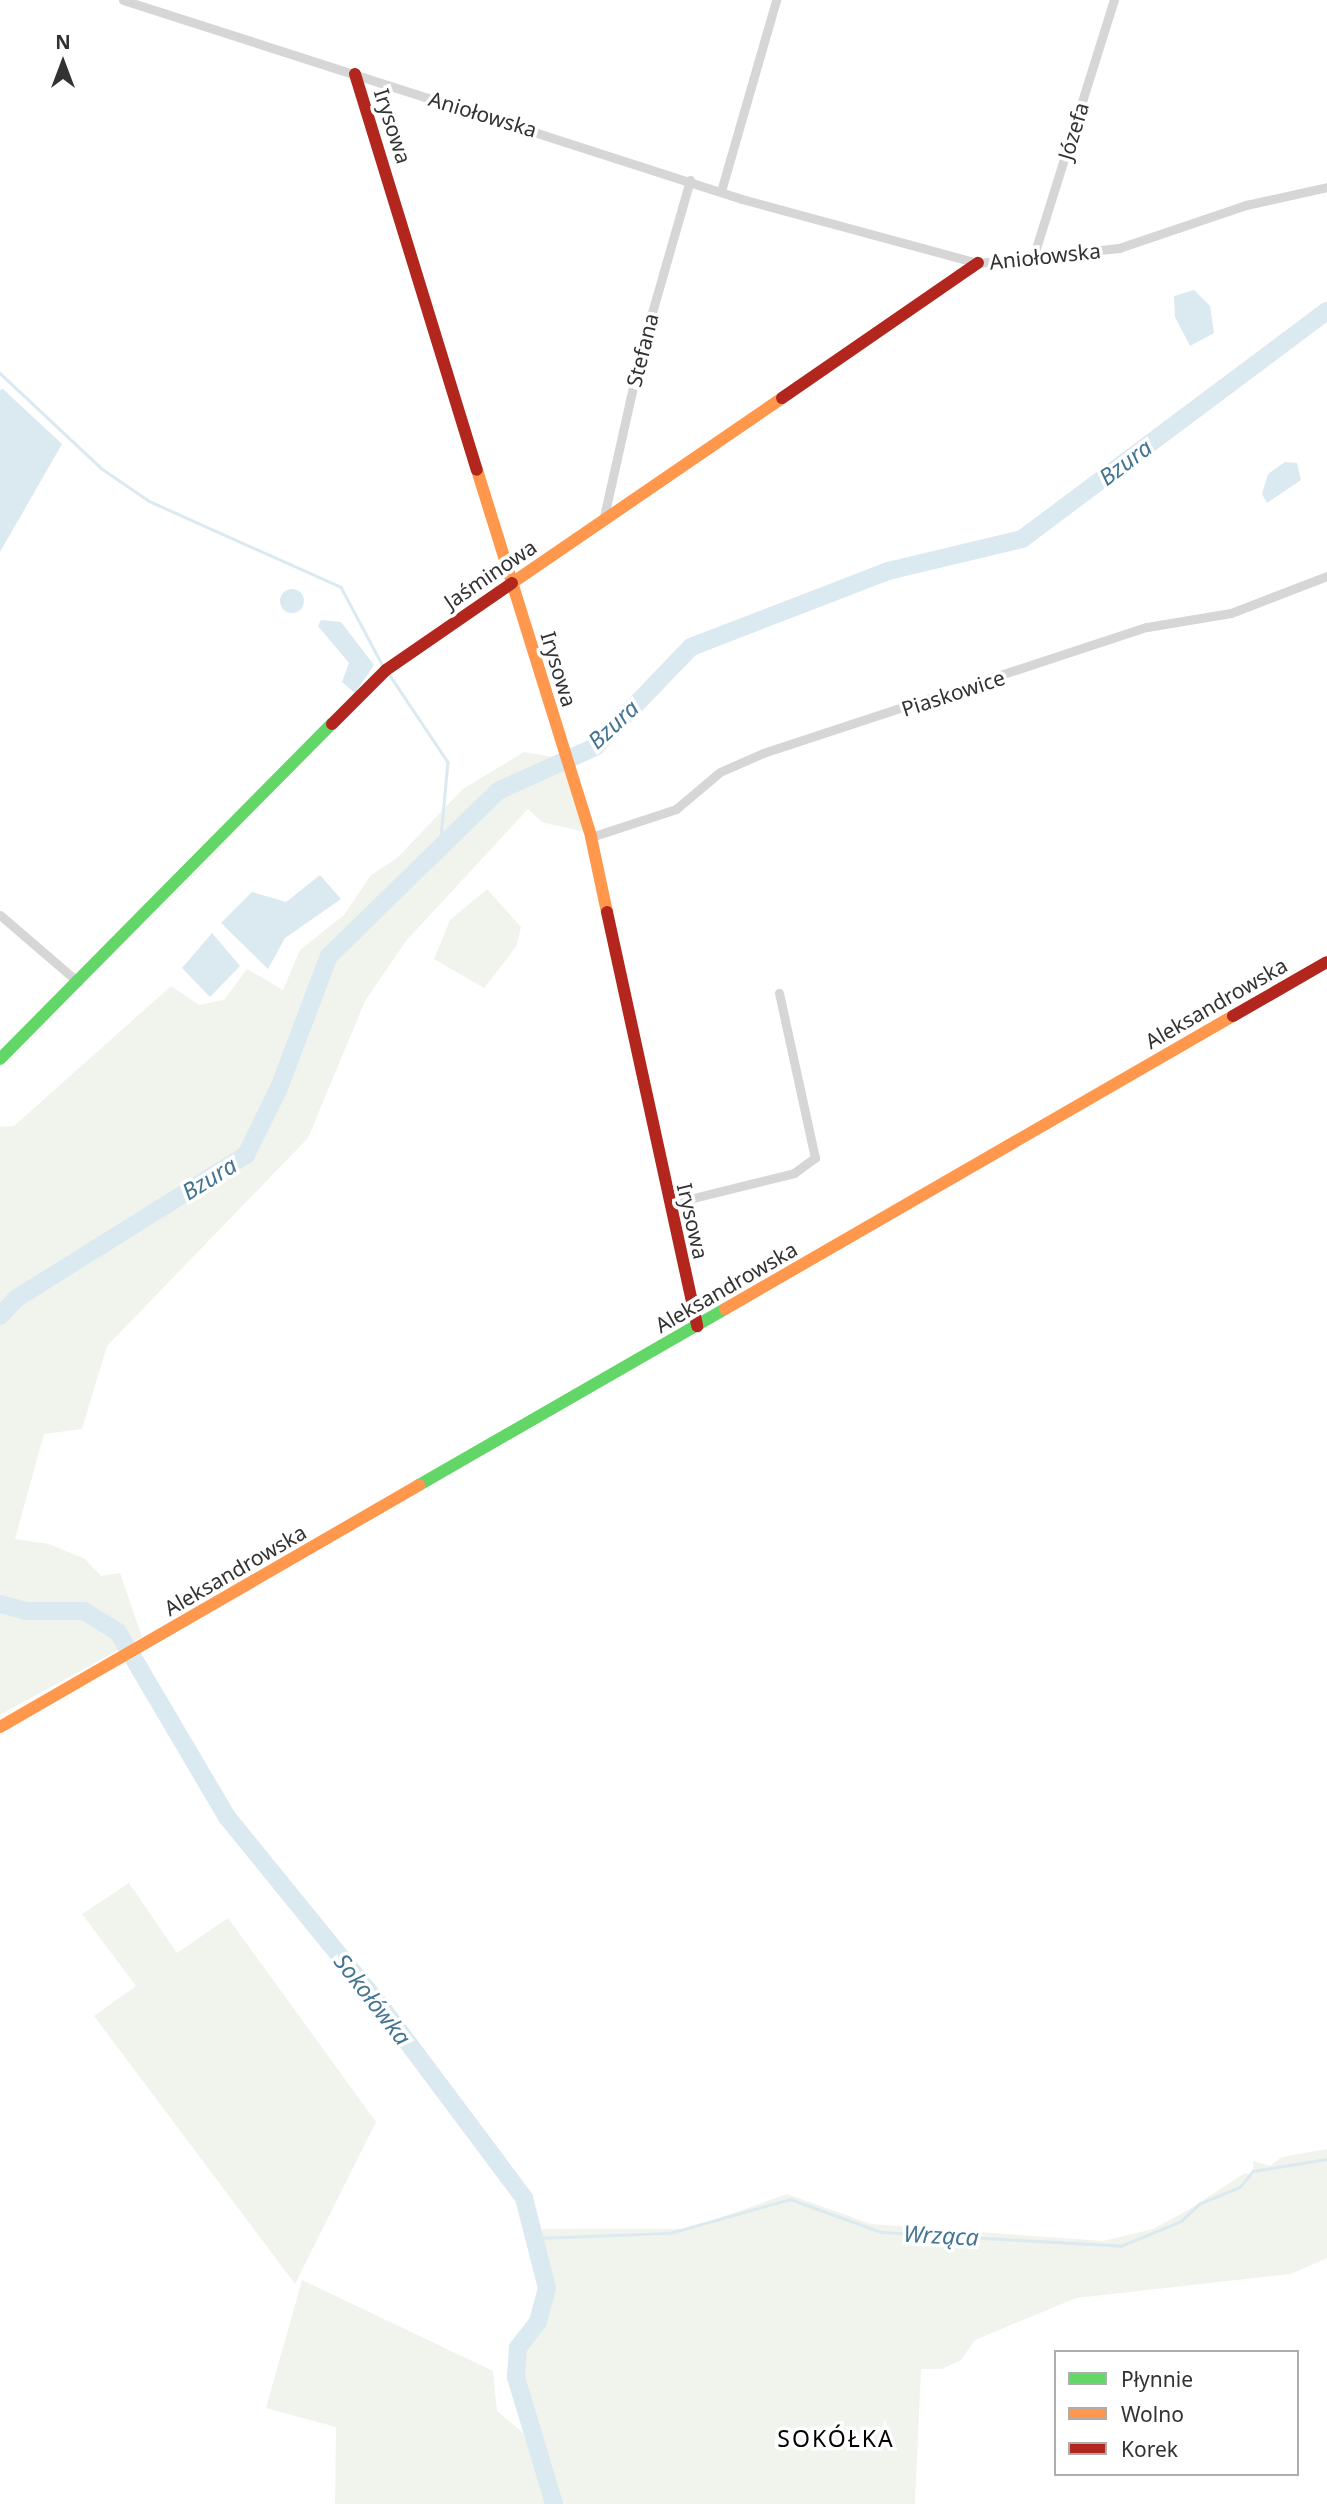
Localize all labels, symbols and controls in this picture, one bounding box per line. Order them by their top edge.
north arrow [28,28,98,98]
text: N [55,29,71,55]
street label: Irysowa [369,85,417,167]
street label: Aniołowska [426,86,540,142]
street label: Józefa [1052,99,1094,163]
street label: Aniołowska [988,238,1102,274]
street label: Stefana [621,311,663,389]
water label: Bzura [1093,433,1157,491]
street label: Jaśminowa [439,534,541,614]
street label: Irysowa [536,628,582,710]
street label: Piaskowice [898,664,1008,722]
water label: Bzura [582,694,644,754]
street label: Aleksandrowska [1141,952,1291,1054]
water label: Bzura [177,1151,241,1205]
street label: Irysowa [672,1181,714,1261]
street label: Aleksandrowska [651,1236,801,1338]
street label: Aleksandrowska [160,1519,310,1621]
water label: Sokołówka [329,1948,417,2050]
water label: Wrząca [903,2219,979,2251]
legend [1054,2350,1299,2476]
text: Płynnie [1121,2365,1193,2393]
text: Wolno [1121,2400,1184,2428]
district label: SOKÓŁKA [778,2424,894,2452]
text: Korek [1121,2435,1178,2463]

